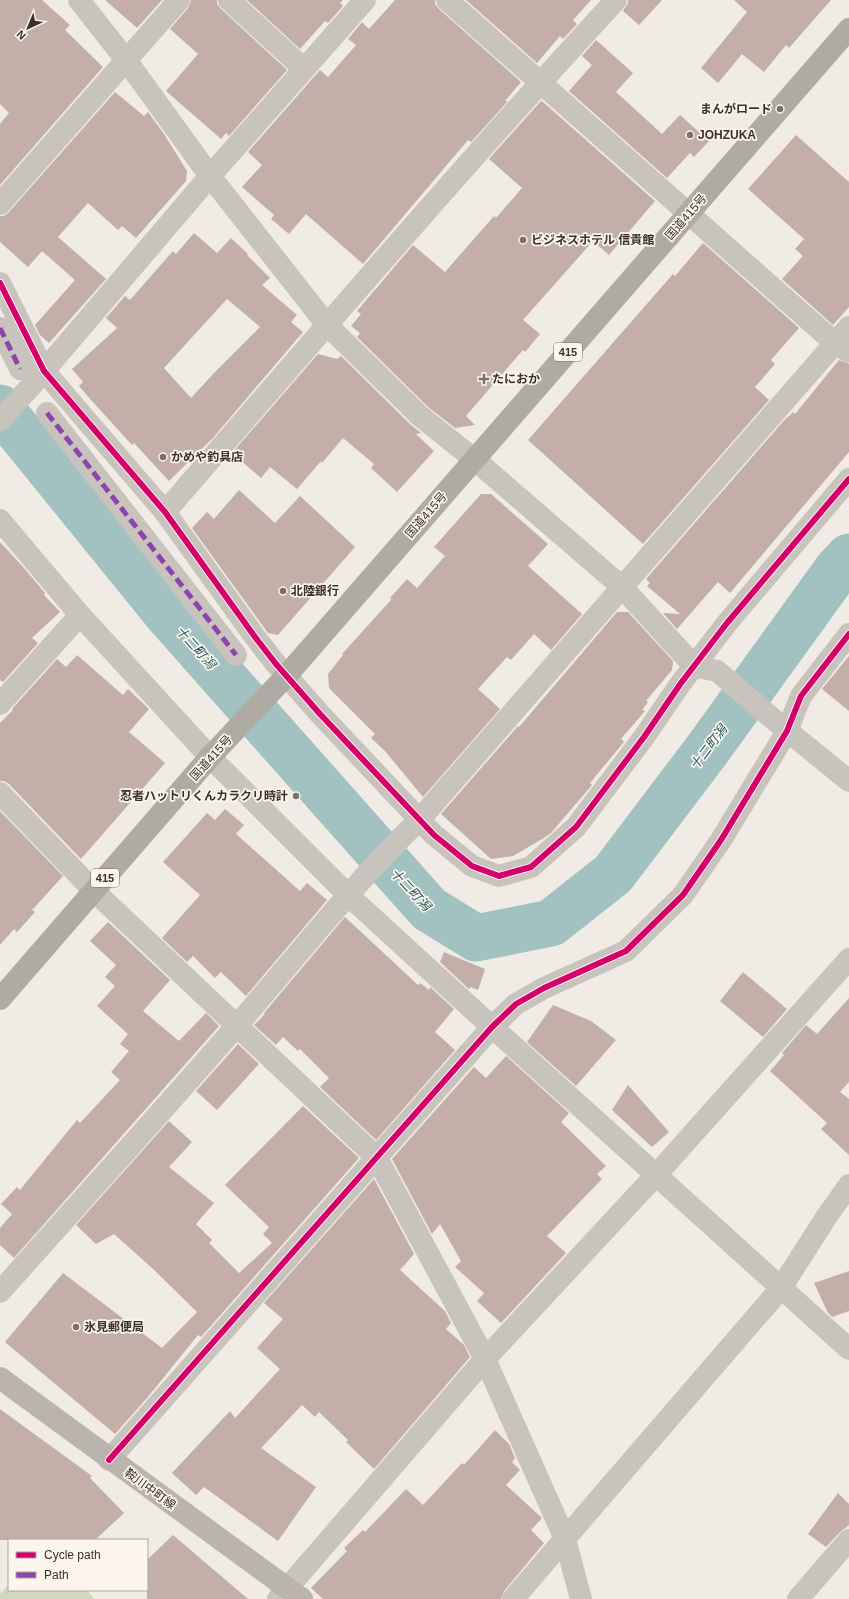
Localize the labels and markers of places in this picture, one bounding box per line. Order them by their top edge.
place label: まんがロード [700,102,772,116]
marker: まんがロード [775,104,785,114]
place label: JOHZUKA [698,128,756,142]
marker: JOHZUKA [685,130,695,140]
place label: ビジネスホテル 信貴館 [531,233,654,247]
marker: ビジネスホテル 信貴館 [518,235,528,245]
place label: たにおか [492,372,540,386]
marker: たにおか [479,374,489,384]
place label: かめや釣具店 [171,450,243,464]
marker: かめや釣具店 [158,452,168,462]
place label: 北陸銀行 [291,584,339,598]
marker: 北陸銀行 [278,586,288,596]
place label: 忍者ハットリくんカラクリ時計 [120,789,288,803]
marker: 忍者ハットリくんカラクリ時計 [291,791,301,801]
place label: 氷見郵便局 [84,1320,144,1334]
marker: 氷見郵便局 [71,1322,81,1332]

